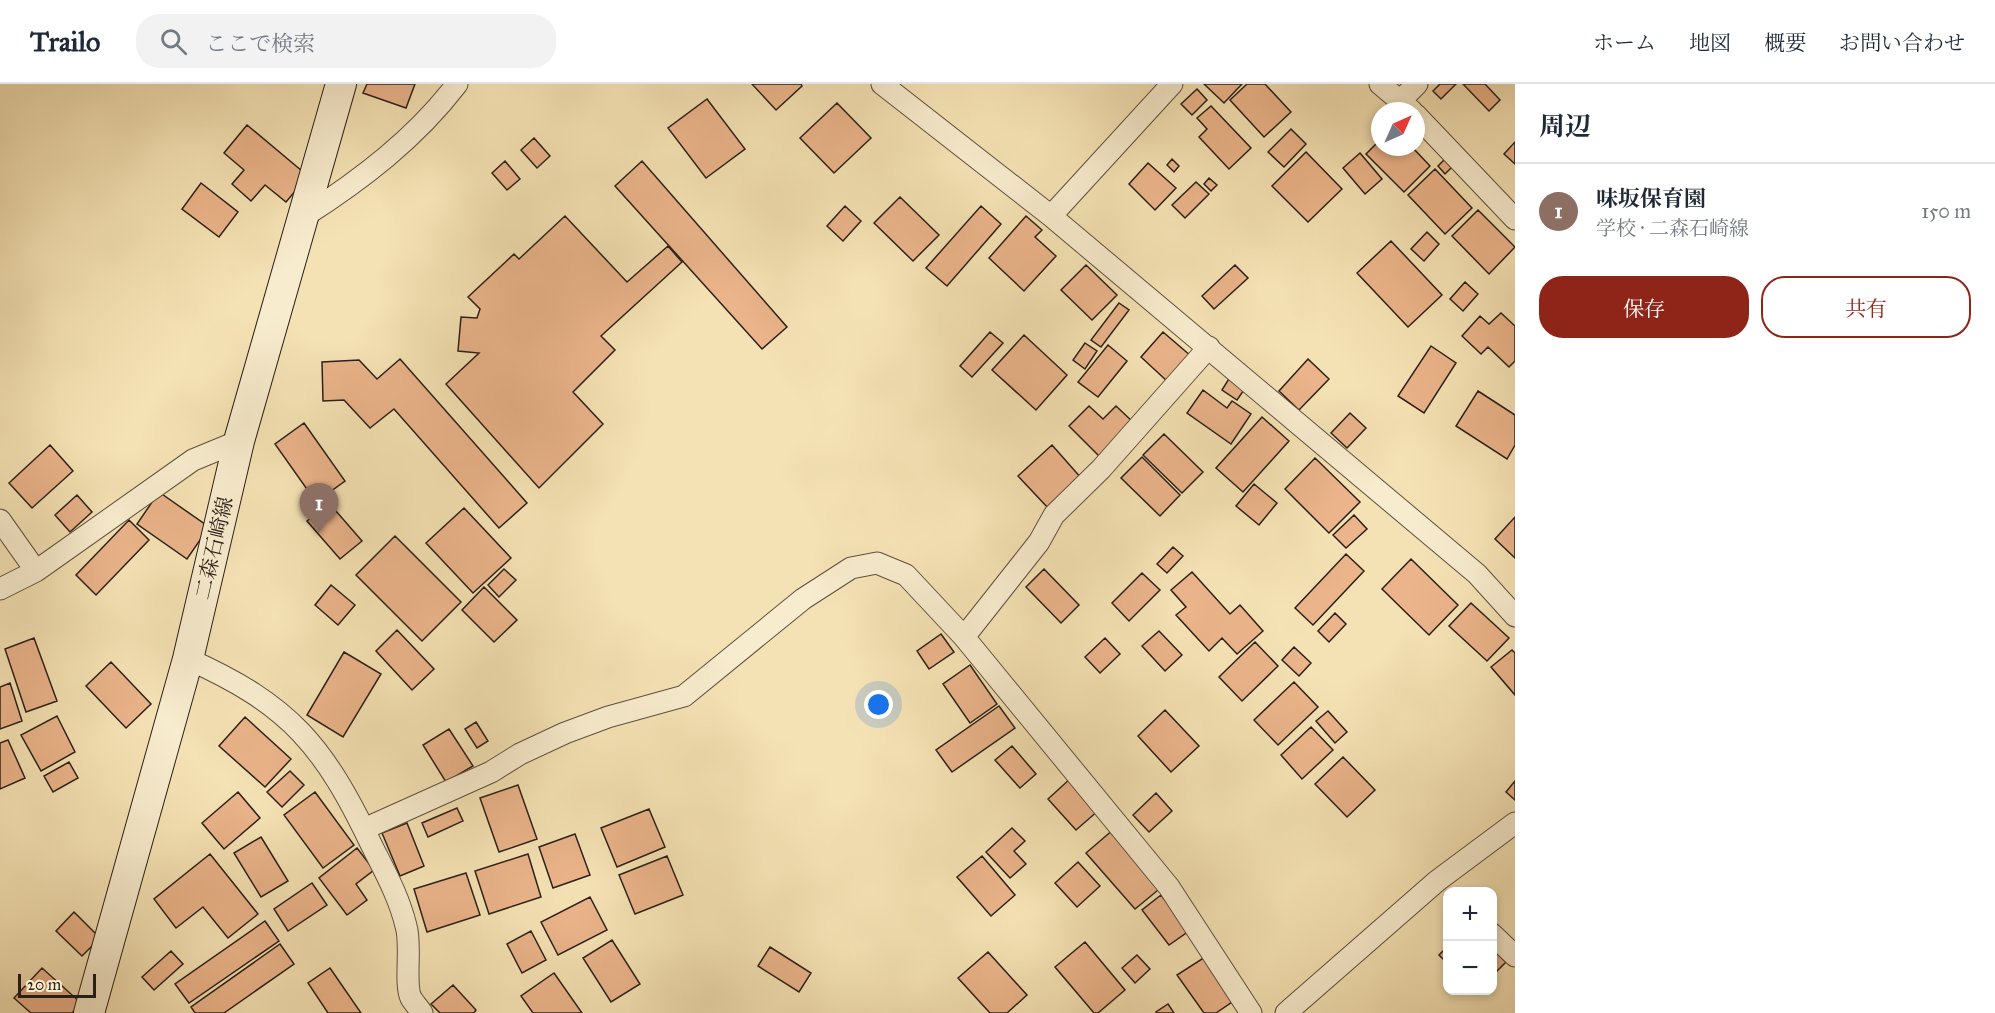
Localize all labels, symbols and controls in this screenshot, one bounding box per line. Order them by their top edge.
search box [136,14,556,68]
text: Trailo [30,24,100,59]
icon: search [157,25,190,58]
text: ここで検索 [205,30,315,57]
text: ホーム [1593,30,1656,56]
text: 地図 [1689,30,1731,56]
text: 概要 [1764,30,1806,56]
text: お問い合わせ [1839,30,1965,56]
north arrow [1371,102,1425,156]
text: 周辺 [1539,110,1591,142]
text: 味坂保育園 [1596,185,1706,212]
text: 1 [1555,199,1562,223]
text: 150 m [1921,199,1971,223]
text: 学校 · 二森石崎線 [1596,216,1749,240]
button: 保存 [1539,276,1749,338]
button: 共有 [1761,276,1971,338]
pin: 1 [300,484,338,533]
street label: 二森石崎線 [190,494,238,602]
your location [864,690,893,719]
map controls [1443,887,1497,995]
button: + [1443,887,1497,941]
button: − [1443,941,1497,995]
scale bar [18,971,96,998]
text: 20 m [27,975,61,994]

